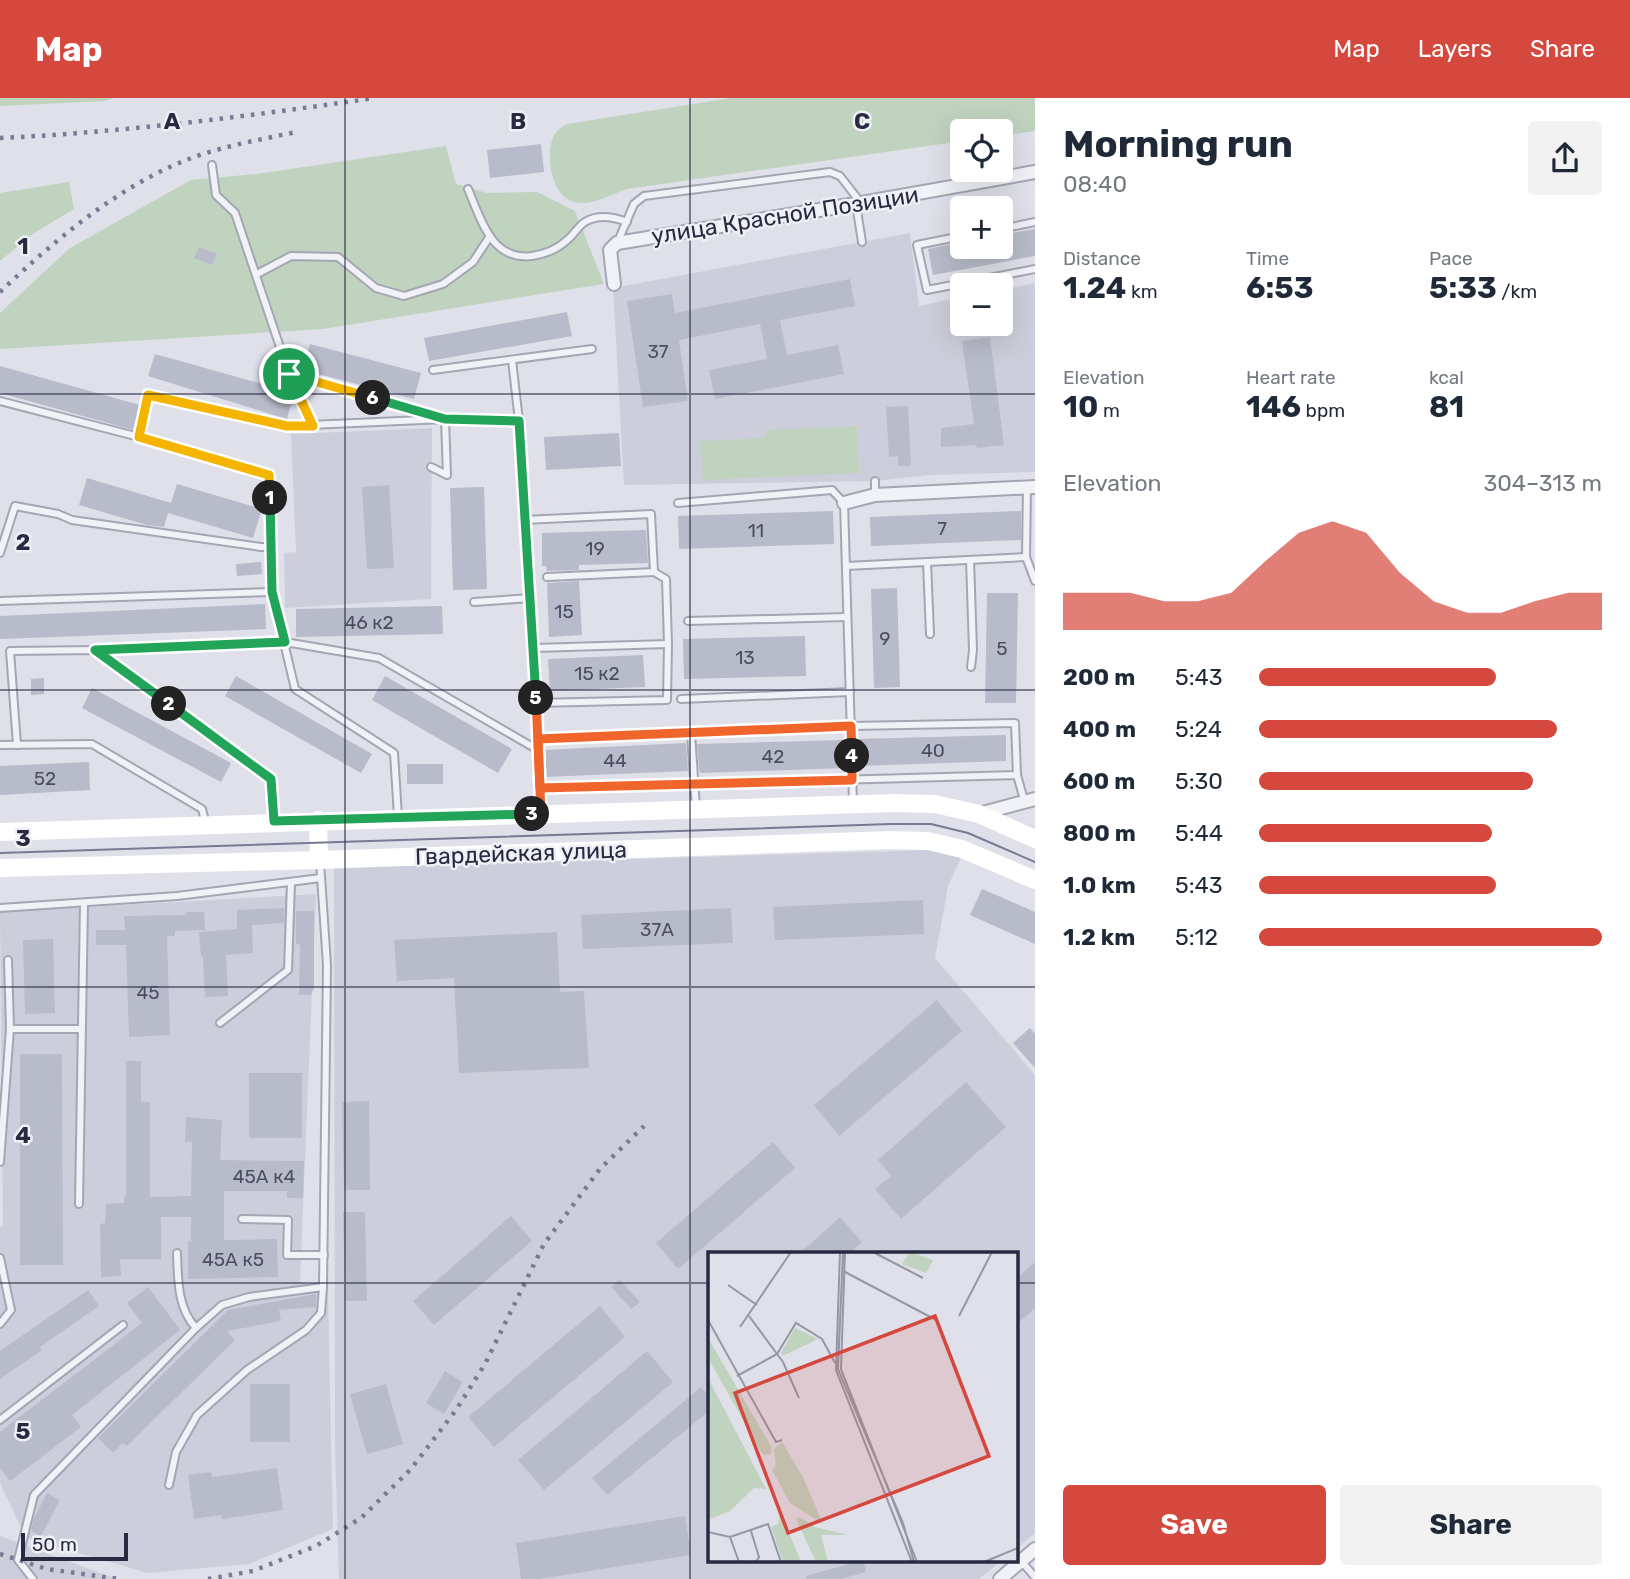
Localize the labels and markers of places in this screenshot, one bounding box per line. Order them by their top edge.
pin [259,344,319,404]
pin: 6 [356,380,390,416]
pin: 1 [252,480,288,516]
pin: 5 [518,680,554,716]
pin: 2 [152,686,186,722]
pin: 4 [834,738,870,774]
pin: 3 [514,796,550,832]

